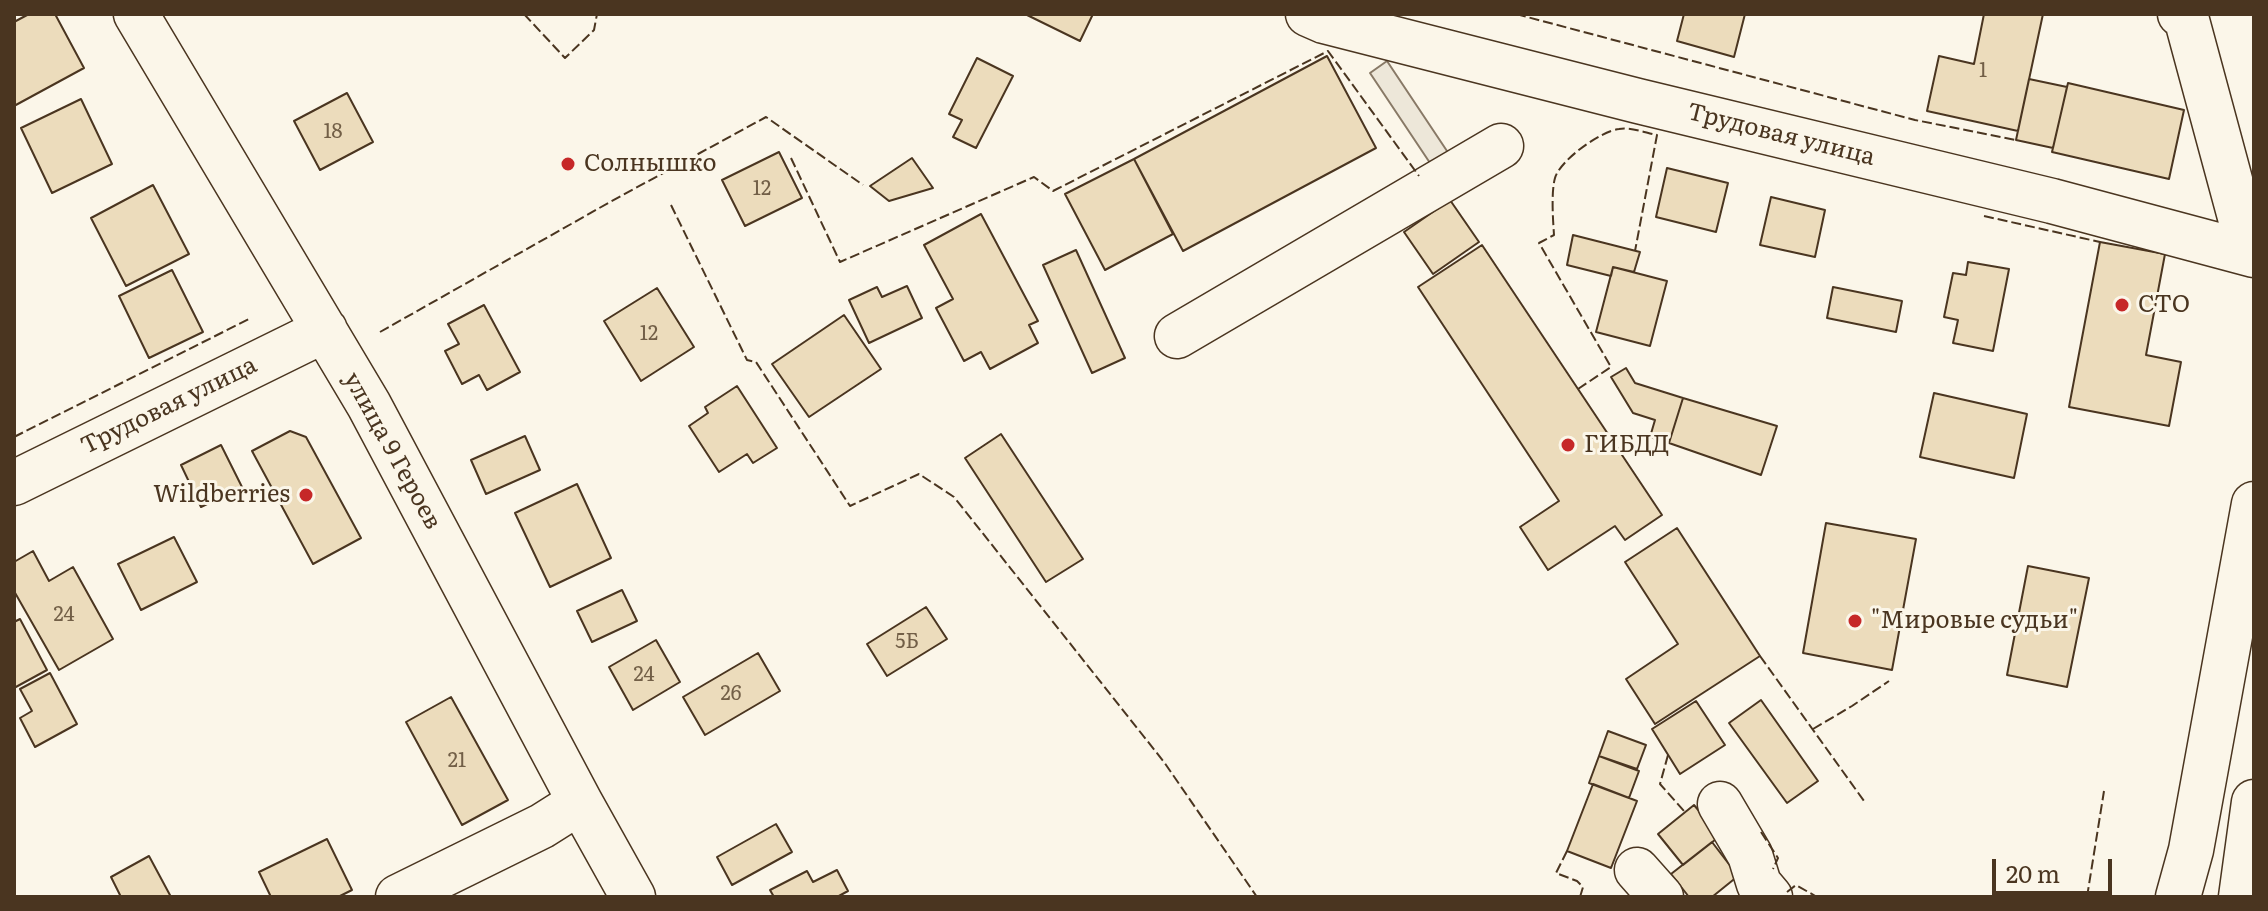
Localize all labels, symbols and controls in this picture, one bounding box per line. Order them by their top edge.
house number: 1 [1979,59,1987,83]
street label: Трудовая улица [1684,98,1878,172]
house number: 18 [323,120,343,144]
place label: Солнышко [584,150,716,178]
marker: Солнышко [559,155,577,173]
house number: 12 [753,177,771,201]
place label: СТО [2138,291,2190,319]
marker: СТО [2113,296,2131,314]
house number: 12 [640,322,658,346]
street label: Трудовая улица [76,351,262,461]
street label: улица 9 Героев [337,367,447,535]
place label: ГИБДД [1584,431,1669,459]
marker: ГИБДД [1559,436,1577,454]
place label: Wildberries [153,481,290,509]
marker: Wildberries [297,486,315,504]
house number: 24 [53,603,75,627]
place label: "Мировые судьи" [1871,607,2078,635]
marker: "Мировые судьи" [1846,612,1864,630]
house number: 5Б [895,630,919,654]
house number: 24 [633,663,655,687]
house number: 26 [721,682,741,706]
house number: 21 [448,749,466,773]
scale bar [1996,843,2116,893]
text: 20 m [2006,855,2060,890]

